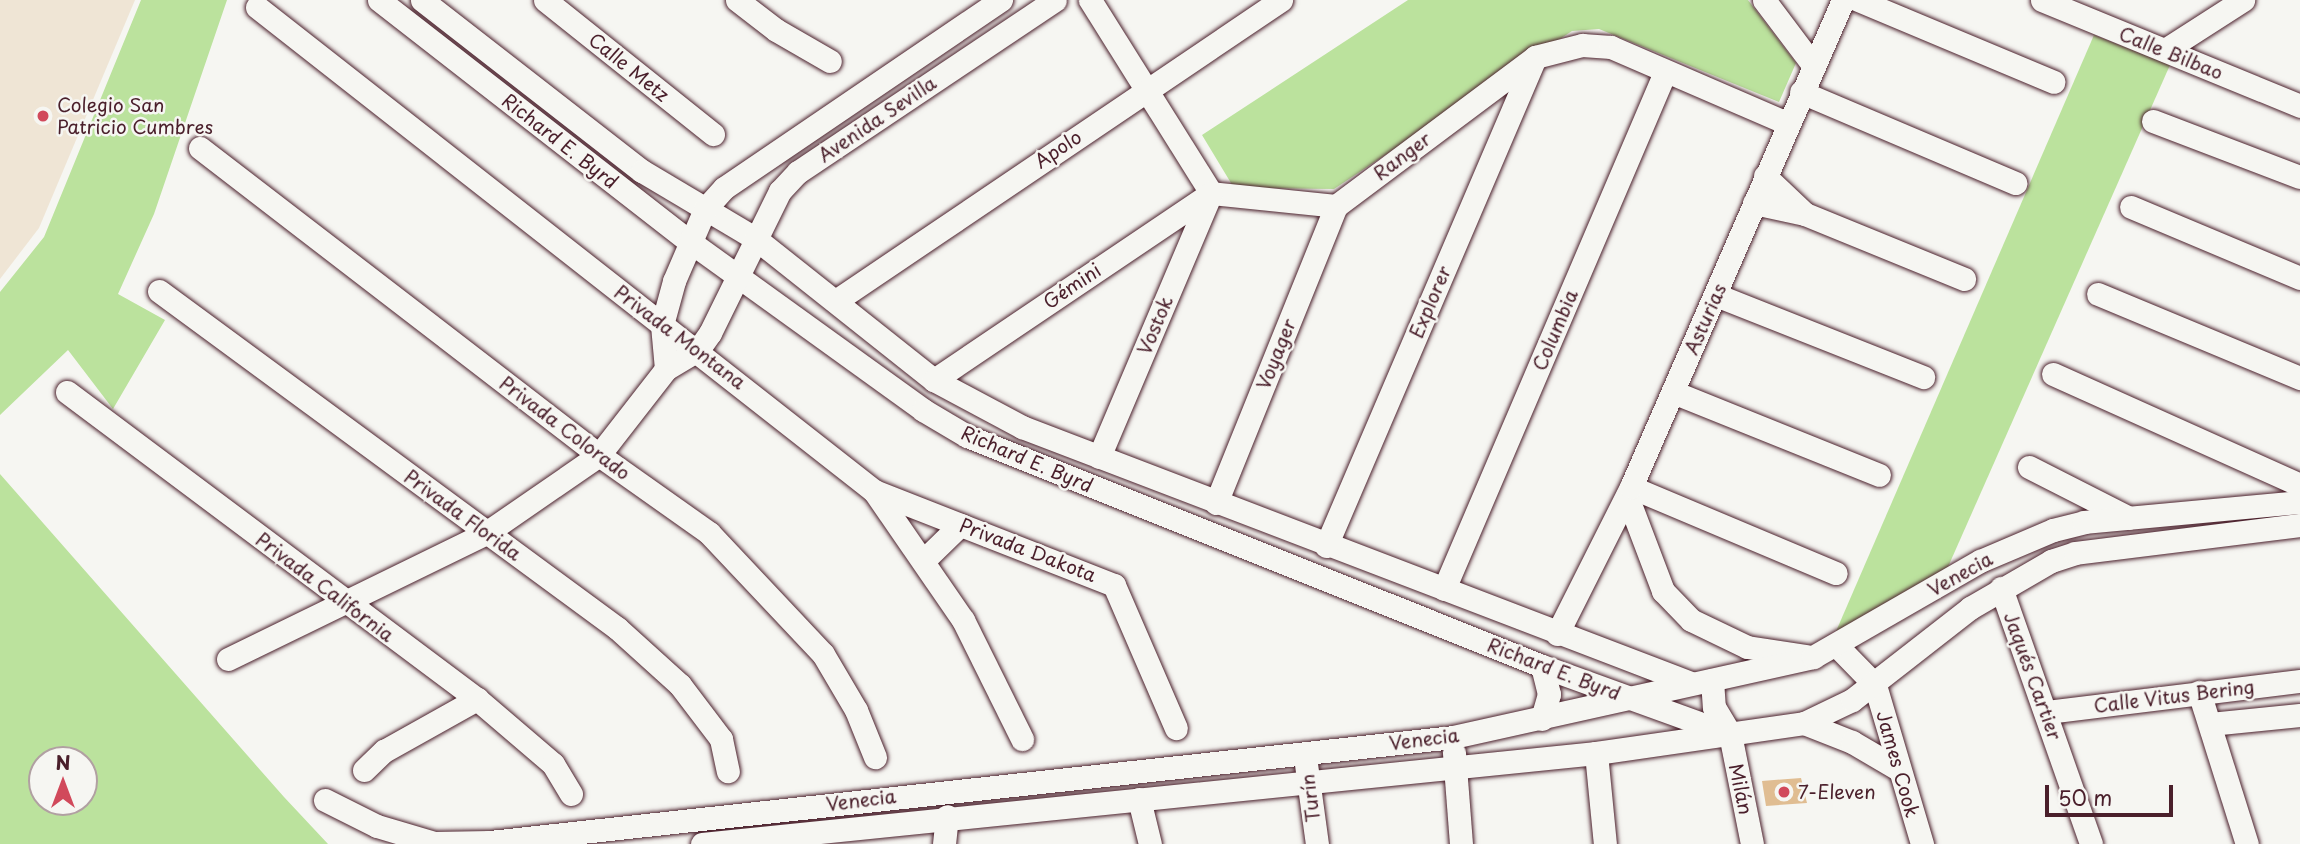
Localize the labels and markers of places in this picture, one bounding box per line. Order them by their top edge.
place label: Colegio San Patricio Cumbres [57,94,213,138]
marker: Colegio San Patricio Cumbres [35,108,51,124]
place label: 7-Eleven [1798,781,1876,803]
marker: 7-Eleven [1776,784,1792,800]

